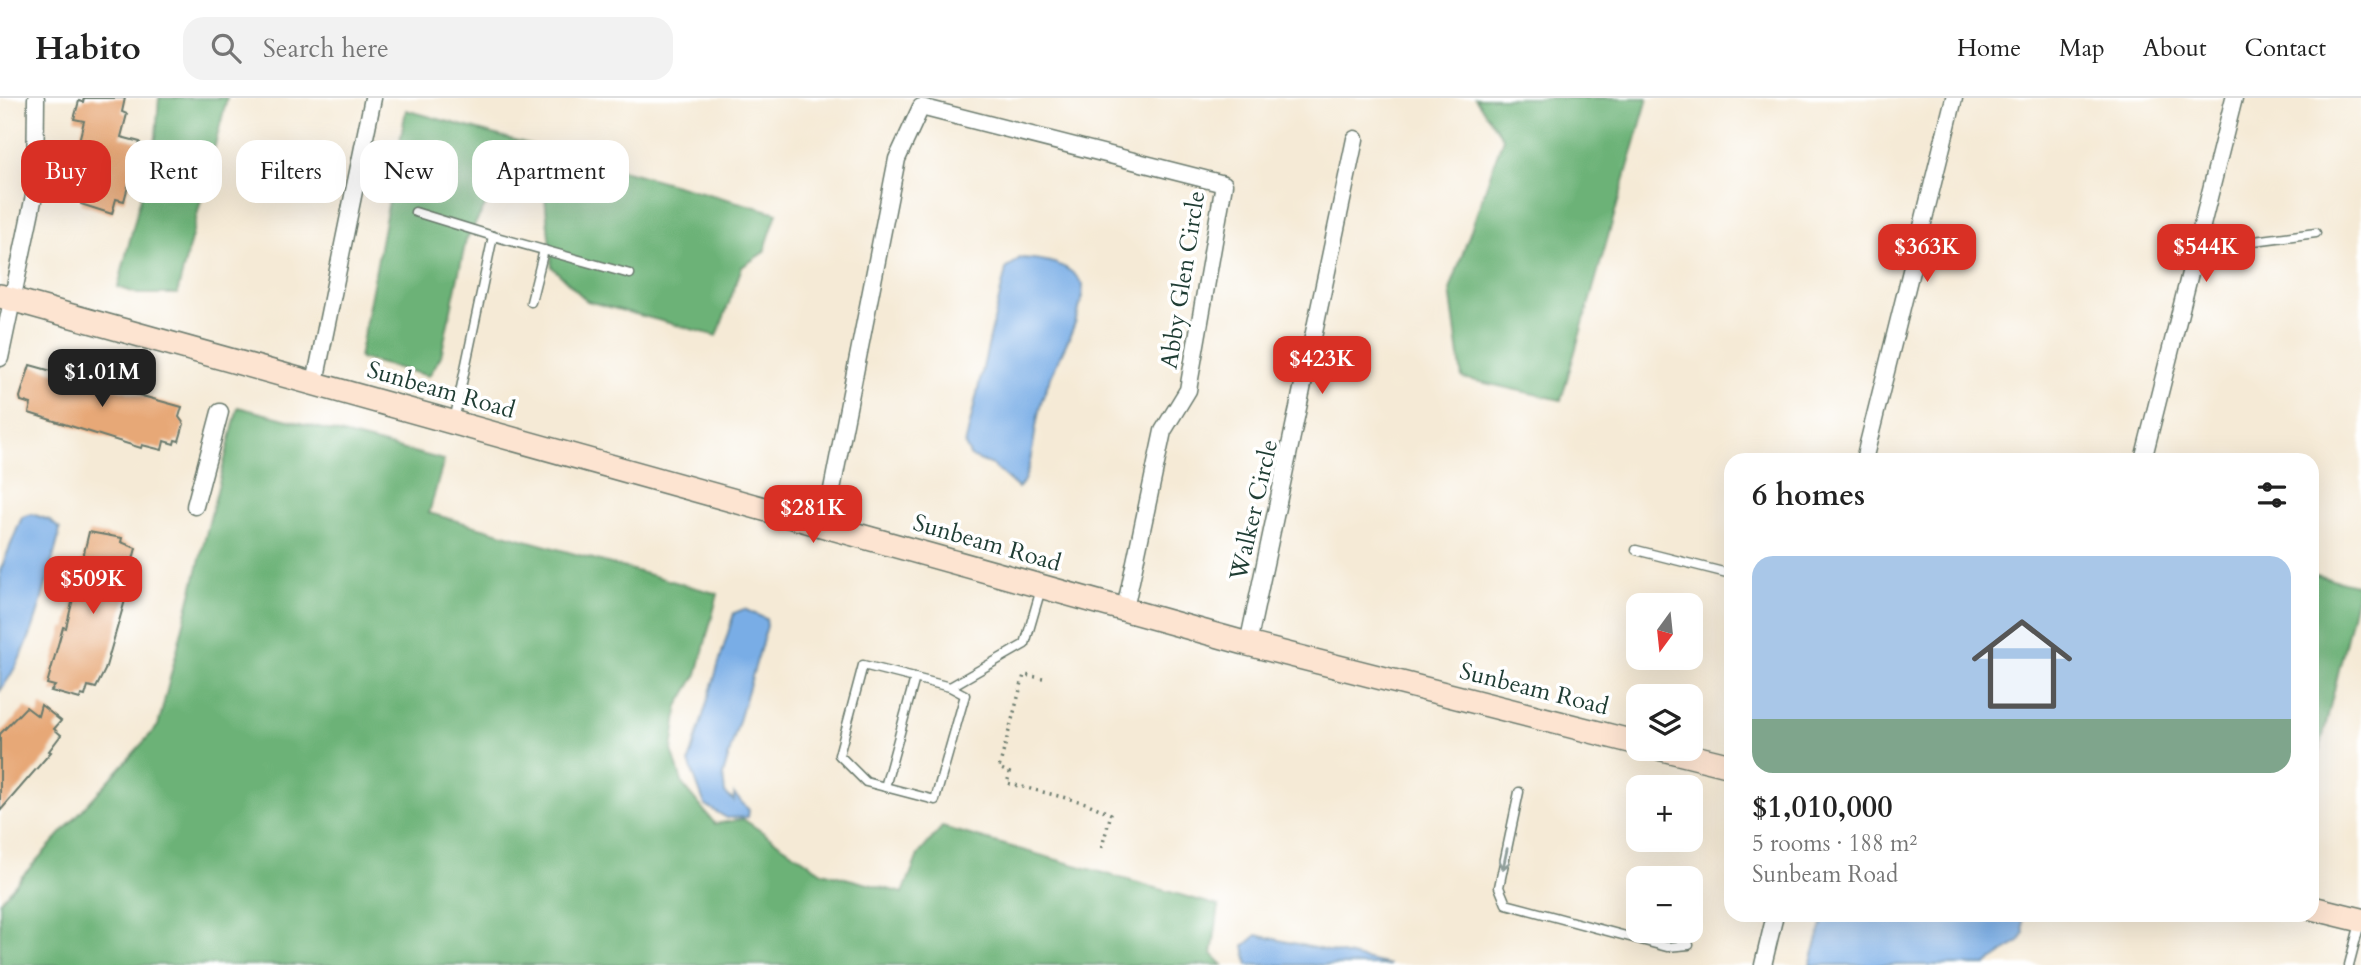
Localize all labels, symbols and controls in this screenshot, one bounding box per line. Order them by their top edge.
search box [183,17,673,80]
text: Habito [35,26,141,71]
icon: search [207,29,245,67]
text: Search here [263,31,389,66]
text: Home [1957,32,2021,65]
text: Map [2059,32,2105,65]
text: About [2143,32,2207,65]
text: Contact [2245,32,2326,65]
chip: Buy [21,140,111,203]
chip: Rent [125,140,222,203]
chip: Filters [236,140,346,203]
chip: New [360,140,458,203]
chip: Apartment [472,140,629,203]
street label: Abby Glen Circle [1153,189,1213,371]
pin: $363K [1878,225,1976,284]
pin: $544K [2157,225,2255,284]
text: $363K [1894,231,1960,262]
text: $544K [2173,231,2239,262]
pin: $423K [1273,336,1371,396]
text: $423K [1289,343,1355,374]
pin: $1.01M [45,350,159,409]
street label: Sunbeam Road [363,353,519,427]
text: $1.01M [64,356,140,387]
street label: Walker Circle [1222,436,1286,585]
text: 6 homes [1752,475,1865,516]
icon: filters [2253,476,2291,514]
pin: $281K [764,486,862,545]
text: $281K [780,492,846,523]
street label: Sunbeam Road [909,506,1065,580]
pin: $509K [44,556,142,616]
text: $509K [60,563,126,594]
north arrow [1626,593,1703,670]
map controls [1626,593,1703,943]
icon: home [1959,601,2085,727]
street label: Sunbeam Road [1456,655,1612,724]
button: layers [1626,684,1703,761]
button: + [1626,775,1703,852]
text: $1,010,000 [1752,787,1893,828]
text: 5 rooms · 188 m² [1752,828,1917,859]
one-way arrow [1497,847,1511,870]
text: Sunbeam Road [1752,859,1898,890]
button: − [1626,866,1703,943]

